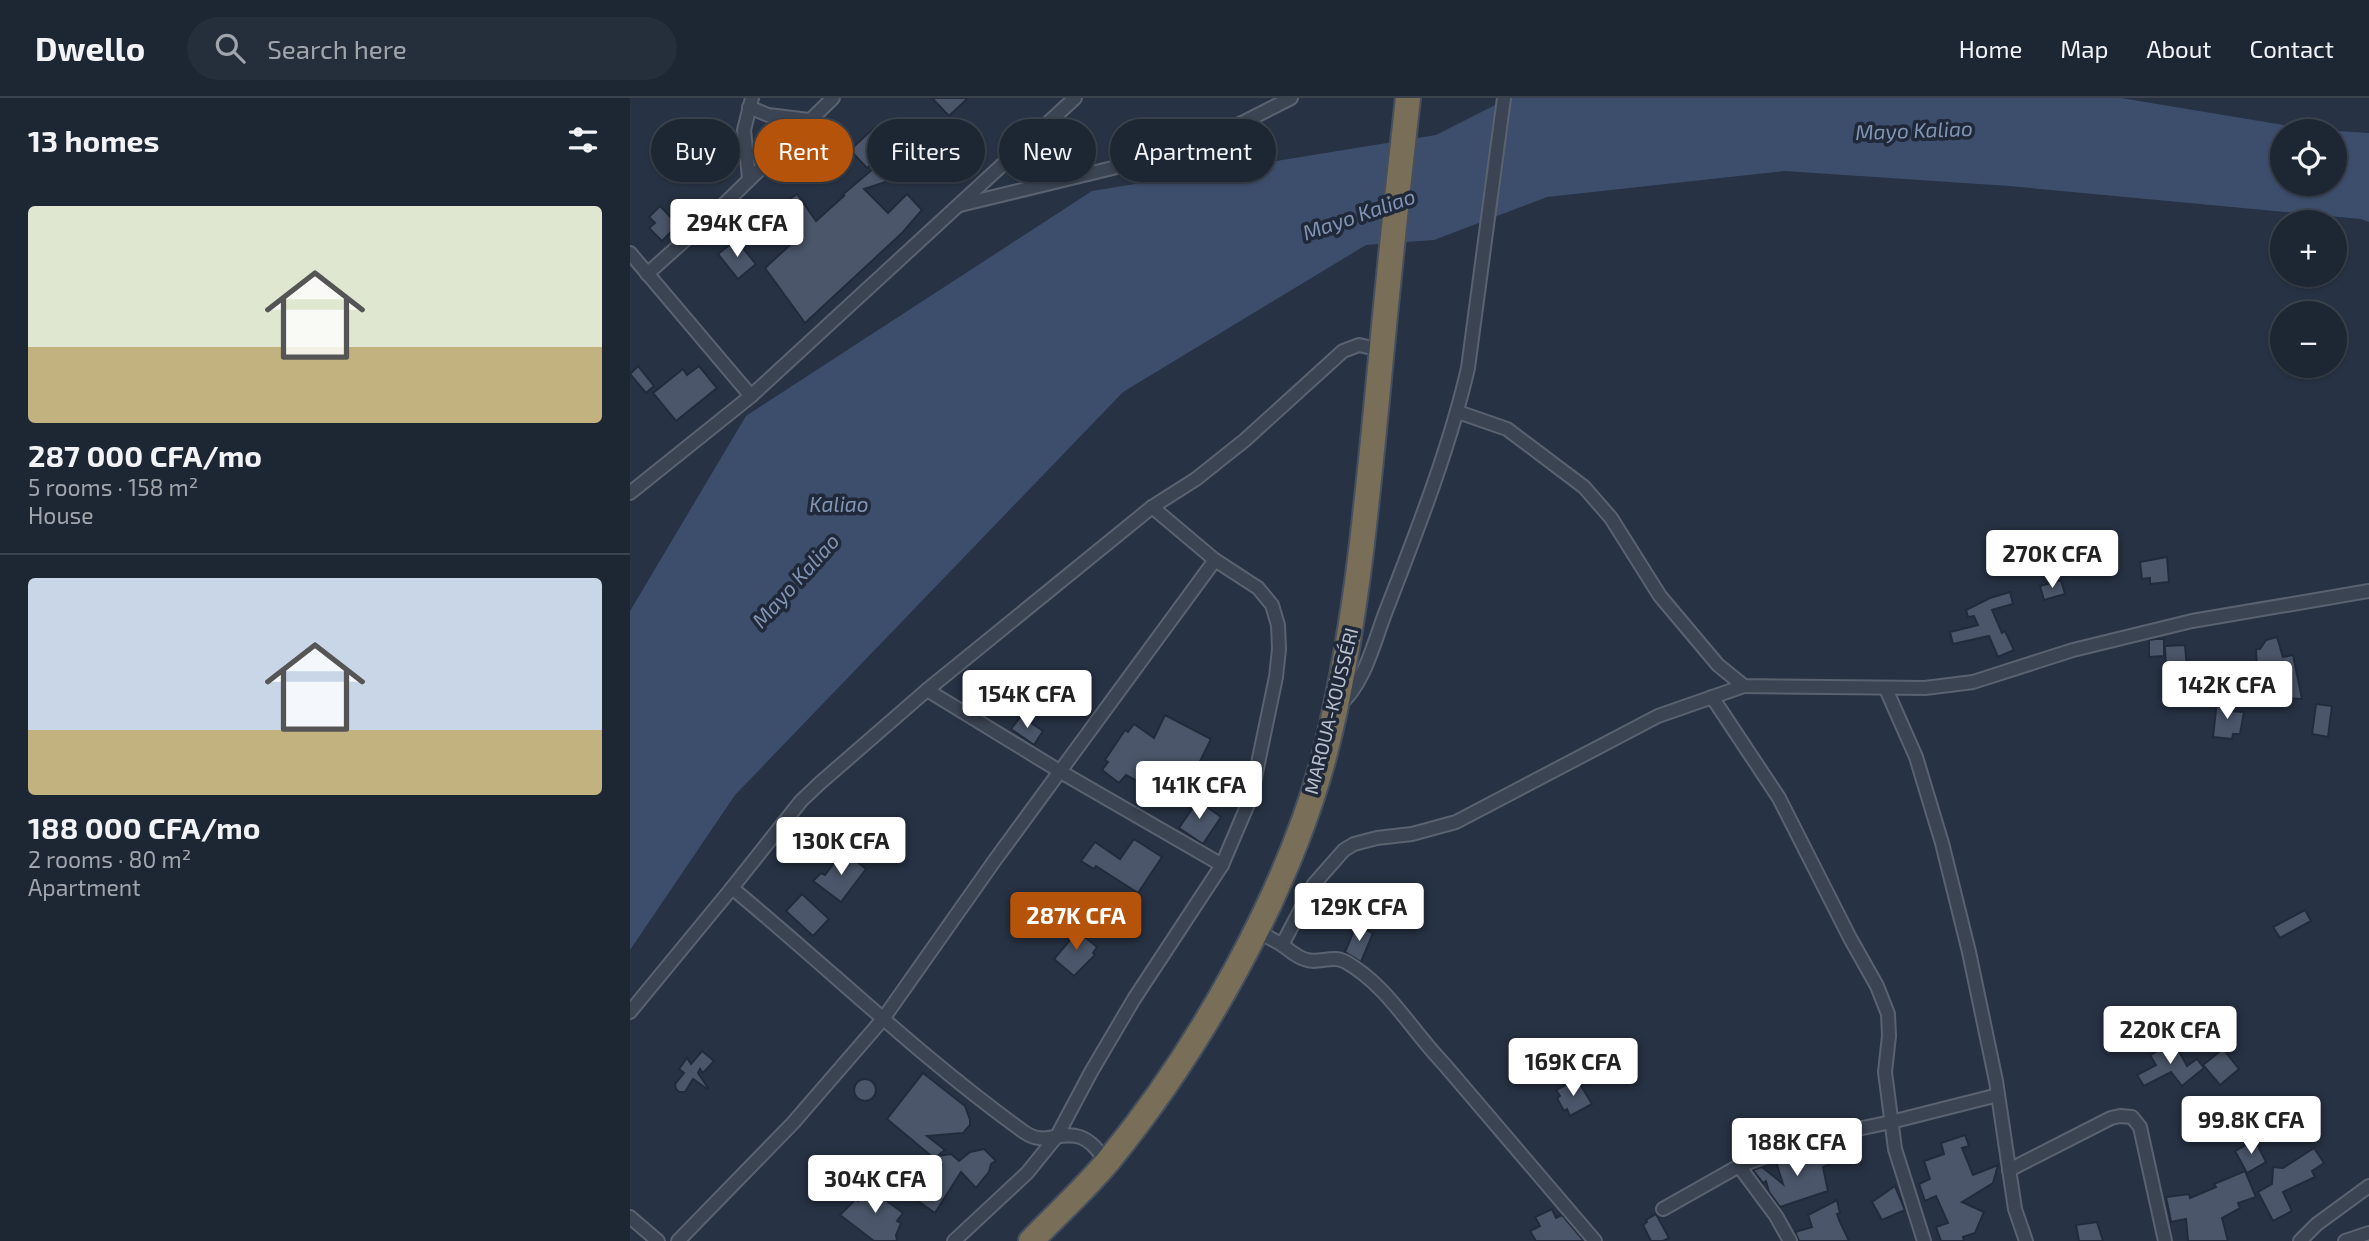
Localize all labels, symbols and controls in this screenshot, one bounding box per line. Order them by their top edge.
search box [187,17,677,80]
text: Dwello [35,28,145,68]
icon: search [211,29,249,67]
text: Search here [267,33,407,64]
text: Home [1959,34,2022,63]
text: Map [2060,34,2108,63]
text: About [2146,34,2212,63]
text: Contact [2250,34,2334,63]
water label: Mayo Kaliao [1855,115,1973,145]
chip: Buy [651,119,740,182]
chip: Rent [754,119,853,182]
chip: Filters [867,119,985,182]
chip: New [999,119,1096,182]
chip: Apartment [1110,119,1276,182]
map controls [2270,119,2347,378]
button: locate [2270,119,2347,196]
icon: filters [564,121,602,159]
text: 13 homes [28,122,159,158]
water label: Mayo Kaliao [1299,183,1419,245]
pin: 294K CFA [665,200,809,259]
text: 294K CFA [686,208,788,236]
button: + [2270,210,2347,287]
icon: home [252,252,378,378]
button: − [2270,301,2347,378]
text: 287 000 CFA/mo [28,437,262,473]
text: 5 rooms · 158 m² [28,473,198,501]
water label: Kaliao [809,491,869,516]
text: House [28,501,94,529]
water label: Mayo Kaliao [746,528,844,633]
pin: 270K CFA [1980,531,2124,590]
text: 270K CFA [2002,539,2102,567]
icon: home [252,624,378,750]
street label: MAROUA-KOUSSÉRI [1299,625,1362,796]
pin: 142K CFA [2155,662,2299,721]
pin: 154K CFA [955,670,1099,730]
text: 142K CFA [2178,670,2276,698]
text: 154K CFA [979,679,1075,707]
pin: 141K CFA [1127,762,1271,821]
text: 141K CFA [1152,770,1246,798]
text: 188 000 CFA/mo [28,809,260,845]
pin: 130K CFA [769,818,913,877]
text: 130K CFA [792,826,890,854]
text: 2 rooms · 80 m² [28,845,191,873]
text: Apartment [28,873,141,901]
pin: 129K CFA [1287,884,1431,943]
pin: 287K CFA [1004,892,1148,952]
text: 129K CFA [1311,892,1407,920]
text: 287K CFA [1026,901,1126,929]
pin: 220K CFA [2098,1006,2242,1066]
text: 220K CFA [2120,1015,2220,1043]
pin: 169K CFA [1501,1038,1645,1098]
text: 169K CFA [1525,1047,1621,1075]
pin: 99.8K CFA [2171,1096,2331,1156]
text: 99.8K CFA [2198,1105,2304,1133]
pin: 188K CFA [1725,1118,1869,1178]
text: 188K CFA [1748,1127,1846,1155]
pin: 304K CFA [803,1156,947,1215]
text: 304K CFA [824,1164,926,1192]

